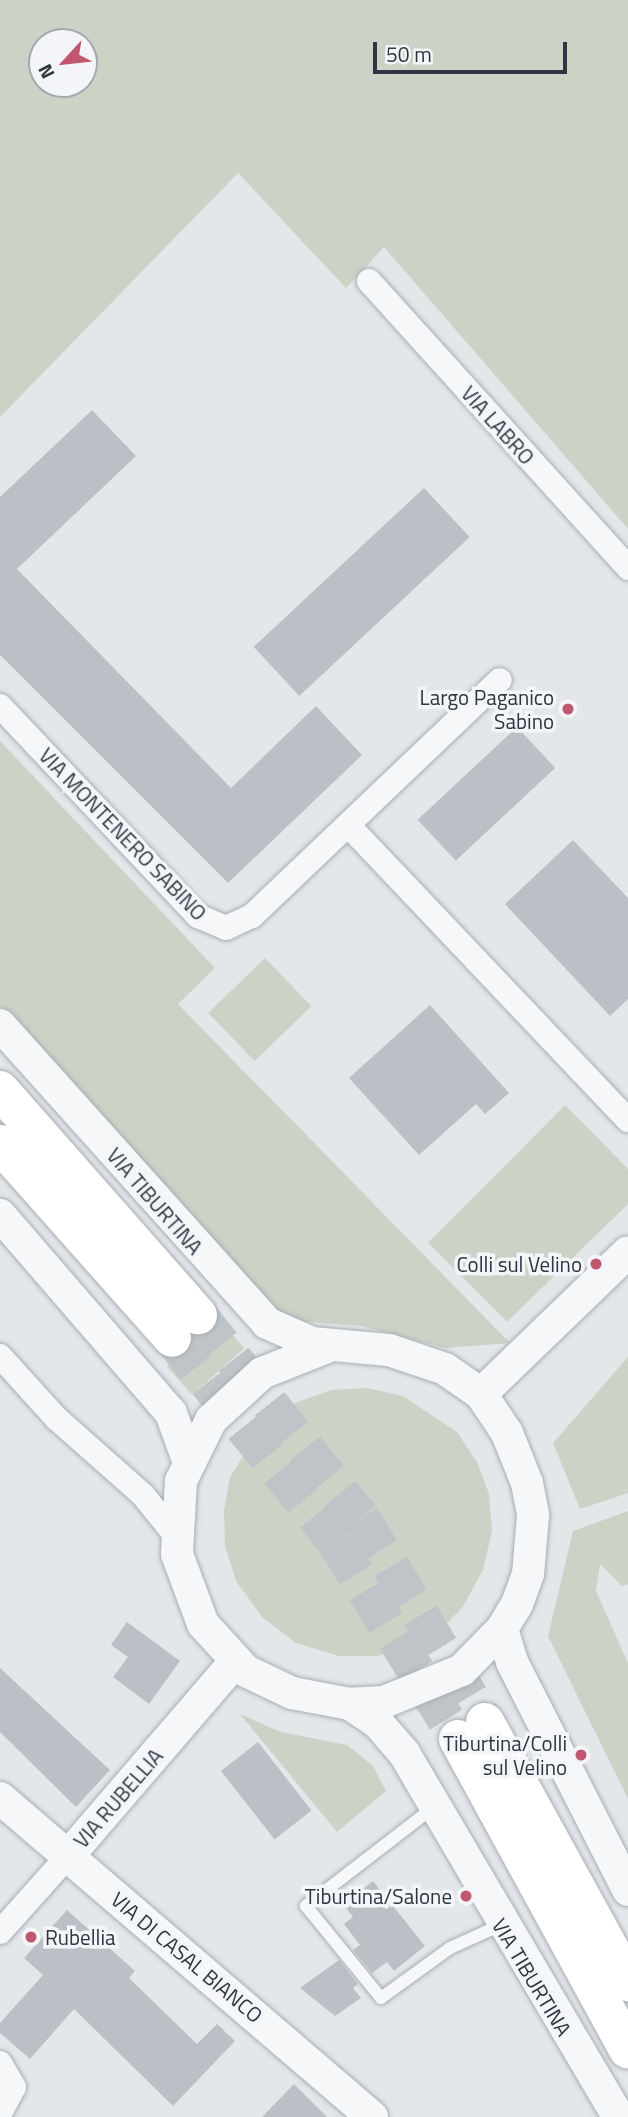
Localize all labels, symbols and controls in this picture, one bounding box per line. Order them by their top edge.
north arrow [28,28,98,98]
scale bar [376,28,570,72]
text: 50 m [386,38,432,70]
text: N [30,59,62,84]
street label: VIA LABRO [456,381,540,469]
place label: Largo Paganico Sabino [420,684,554,734]
marker: Largo Paganico Sabino [560,701,576,717]
street label: VIA MONTENERO SABINO [34,743,212,925]
street label: VIA TIBURTINA [102,1143,208,1259]
place label: Colli sul Velino [456,1251,582,1277]
marker: Colli sul Velino [588,1256,604,1272]
place label: Tiburtina/Colli sul Velino [443,1730,567,1780]
street label: VIA RUBELLIA [68,1743,168,1853]
marker: Tiburtina/Colli sul Velino [573,1747,589,1763]
place label: Tiburtina/Salone [305,1883,452,1909]
street label: VIA DI CASAL BIANCO [106,1886,268,2028]
marker: Tiburtina/Salone [458,1888,474,1904]
street label: VIA TIBURTINA [487,1914,577,2040]
place label: Rubellia [45,1924,115,1950]
marker: Rubellia [23,1929,39,1945]

